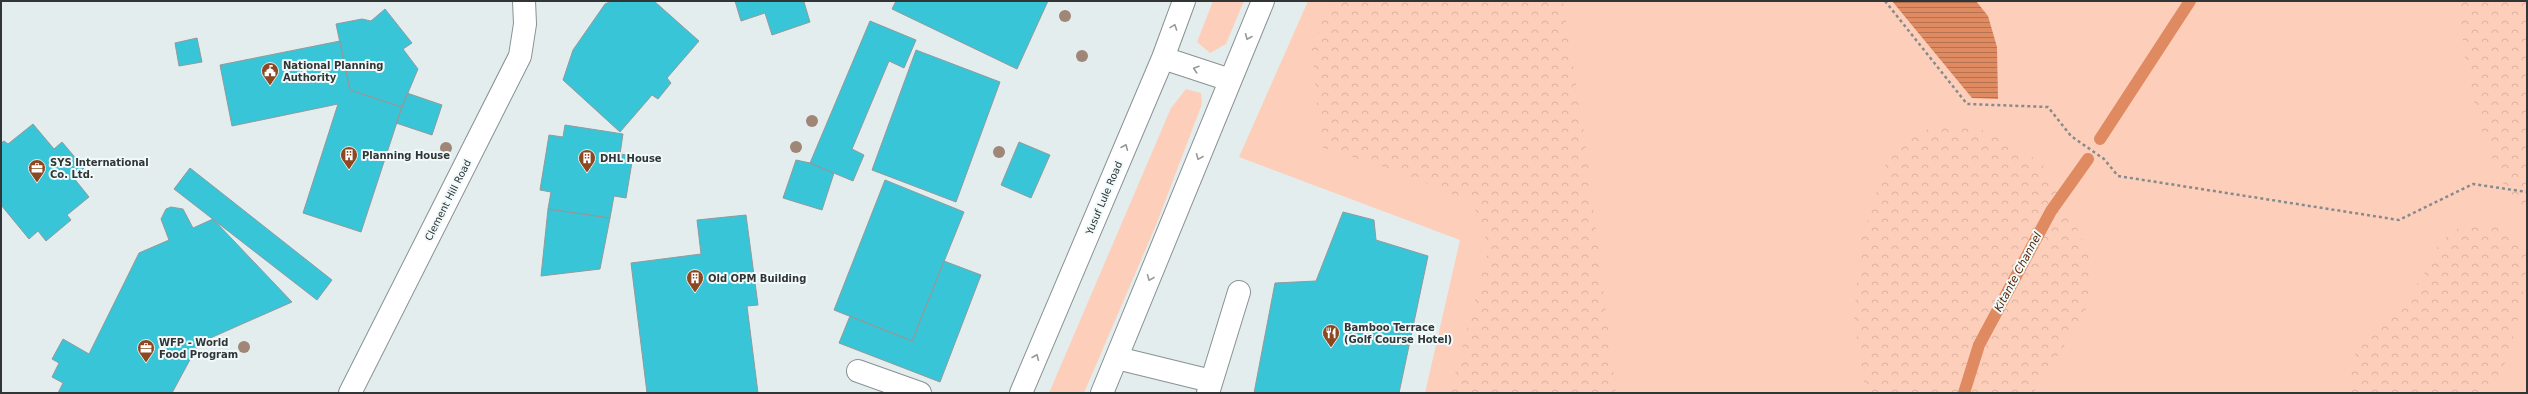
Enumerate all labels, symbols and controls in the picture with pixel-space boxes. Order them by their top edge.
one-way arrow [1170,23,1178,30]
one-way arrow [1245,32,1253,40]
place label: National Planning Authority [283,60,383,83]
public building icon: National Planning Authority [260,61,280,86]
one-way arrow [1193,65,1200,74]
one-way arrow [1120,144,1128,152]
building icon: Planning House [339,145,359,170]
building icon: DHL House [577,148,597,173]
place label: Planning House [362,150,450,161]
place label: DHL House [600,153,662,164]
one-way arrow [1195,154,1203,161]
place label: SYS International Co. Ltd. [50,157,149,180]
office icon: SYS International Co. Ltd. [27,158,47,183]
street label: Clement Hill Road [423,158,473,242]
street label: Yusuf Lule Road [1083,160,1124,237]
water label: Kitante Channel [1992,230,2044,314]
building icon: Old OPM Building [685,268,705,293]
place label: Old OPM Building [708,273,806,284]
one-way arrow [1146,274,1154,281]
place label: Bamboo Terrace (Golf Course Hotel) [1344,322,1452,345]
restaurant icon: Bamboo Terrace (Golf Course Hotel) [1321,323,1341,348]
place label: WFP - World Food Program [159,337,238,360]
office icon: WFP - World Food Program [136,338,156,363]
one-way arrow [1031,354,1039,362]

